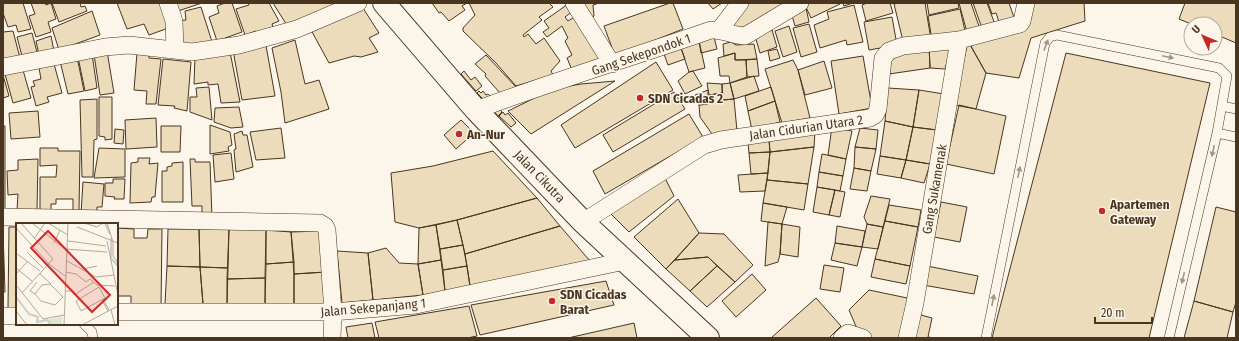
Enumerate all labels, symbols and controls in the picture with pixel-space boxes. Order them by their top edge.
north arrow [1183,16,1223,56]
text: U [1189,23,1203,36]
street label: Gang Sekepondok 1 [590,31,693,78]
one-way arrow [1043,39,1049,51]
one-way arrow [1161,55,1174,61]
place label: SDN Cicadas 2 [648,91,723,106]
marker: SDN Cicadas 2 [635,93,645,103]
street label: Jalan Cidurian Utara 2 [748,112,864,143]
place label: An-Nur [466,127,505,142]
marker: An-Nur [454,129,464,139]
street label: Gang Sukamenak [919,142,950,235]
one-way arrow [1209,145,1215,157]
street label: Jalan Cikutra [511,147,568,206]
one-way arrow [1016,166,1022,178]
place label: Apartemen Gateway [1109,197,1170,227]
marker: Apartemen Gateway [1097,206,1107,216]
inset map [16,223,118,325]
one-way arrow [1180,272,1186,284]
place label: SDN Cicadas Barat [560,287,627,317]
one-way arrow [991,294,997,306]
street label: Jalan Sekepanjang 1 [320,295,426,320]
marker: SDN Cicadas Barat [547,296,557,306]
scale bar [1095,299,1152,325]
text: 20 m [1101,306,1125,320]

